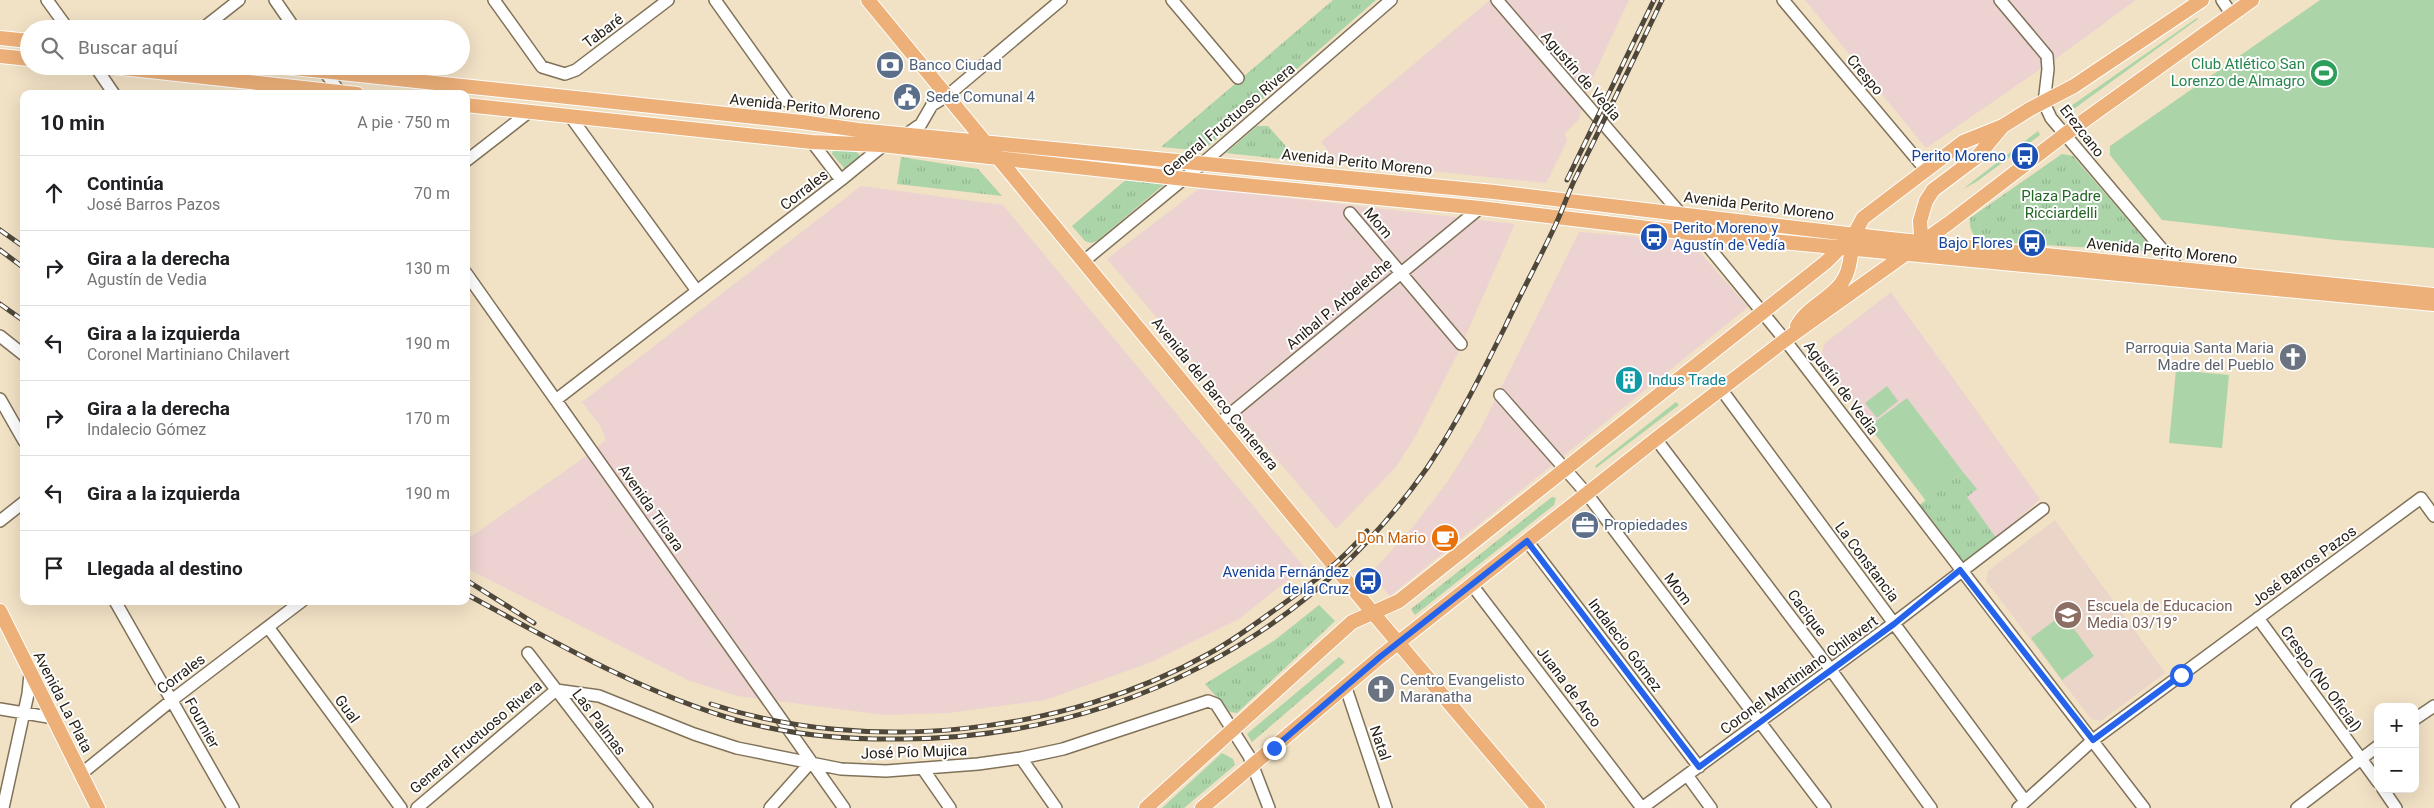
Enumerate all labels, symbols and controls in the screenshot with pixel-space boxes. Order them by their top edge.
street label: Tabaré [579,10,627,52]
search box [20,20,470,75]
street label: Agustín de Vedia [1537,28,1625,124]
icon: search [38,34,66,62]
text: Buscar aquí [78,36,178,59]
bank icon: Banco Ciudad [875,50,905,80]
street label: Crespo [1843,51,1887,99]
place label: Club Atlético San Lorenzo de Almagro [2171,55,2305,90]
place label: Banco Ciudad [909,56,1002,74]
sports icon: Club Atlético San Lorenzo de Almagro [2309,58,2339,88]
street label: General Fructuoso Rivera [1159,60,1299,180]
public building icon: Sede Comunal 4 [892,82,922,112]
place label: Sede Comunal 4 [926,88,1036,106]
street label: Avenida Perito Moreno [729,90,881,124]
street label: Erezcano [2056,101,2108,161]
text: 10 min [40,111,105,135]
text: A pie · 750 m [357,113,450,132]
bus stop icon: Perito Moreno [2010,141,2040,171]
street label: Avenida Perito Moreno [1281,145,1433,179]
place label: Perito Moreno [1912,147,2006,165]
street label: Corrales [777,166,831,214]
text: Continúa [87,172,164,195]
icon: ahead [40,179,68,207]
text: 70 m [414,184,450,203]
park label: Plaza Padre Ricciardelli [2021,187,2101,222]
street label: Avenida Perito Moreno [1683,188,1835,224]
text: José Barros Pazos [87,195,220,214]
street label: Mom [1360,204,1396,242]
place label: Perito Moreno y Agustín de Vedía [1673,219,1786,254]
bus stop icon: Perito Moreno y Agustín de Vedía [1639,222,1669,252]
bus stop icon: Bajo Flores [2017,228,2047,258]
place label: Bajo Flores [1938,234,2013,252]
street label: Avenida Perito Moreno [2086,234,2238,268]
text: Gira a la derecha [87,247,230,270]
icon: right [40,254,68,282]
street label: Anibal P. Arbeletche [1283,255,1395,353]
text: 130 m [405,259,450,278]
text: Agustín de Vedia [87,270,207,289]
street label: Avenida del Barco Centenera [1148,314,1282,474]
text: Gira a la izquierda [87,322,240,345]
icon: left [40,329,68,357]
text: 190 m [405,334,450,353]
street label: Agustín de Vedia [1800,338,1882,438]
place label: Parroquia Santa Maria Madre del Pueblo [2125,339,2274,374]
church icon: Parroquia Santa Maria Madre del Pueblo [2278,342,2308,372]
text: Coronel Martiniano Chilavert [87,345,290,364]
building icon: Indus Trade [1614,365,1644,395]
place label: Indus Trade [1648,371,1726,389]
text: Gira a la derecha [87,397,230,420]
icon: right [40,404,68,432]
text: 170 m [405,409,450,428]
text: Indalecio Gómez [87,420,206,439]
street label: Avenida Tilcara [614,461,688,555]
icon: left [40,479,68,507]
text: Gira a la izquierda [87,482,240,505]
text: 190 m [405,484,450,503]
office icon: Propiedades [1570,510,1600,540]
place label: Propiedades [1604,516,1688,534]
street label: La Constancia [1831,519,1903,605]
street label: José Barros Pazos [2248,522,2360,610]
cafe icon: Don Mario [1430,523,1460,553]
place label: Don Mario [1357,529,1426,547]
icon: arrive [40,554,68,582]
text: Llegada al destino [87,557,243,580]
place label: Avenida Fernández de la Cruz [1222,563,1349,598]
bus stop icon: Avenida Fernández de la Cruz [1353,566,1383,596]
street label: Mom [1660,570,1696,608]
street label: Cacique [1784,586,1831,640]
street label: Indalecio Gómez [1584,595,1666,695]
place label: Escuela de Educacion Media 03/19° [2087,597,2232,632]
school or university icon: Escuela de Educacion Media 03/19° [2053,600,2083,630]
street label: Coronel Martiniano Chilavert [1717,612,1881,738]
street label: Crespo (No Oficial) [2277,623,2365,735]
street label: Juana de Arco [1533,643,1605,731]
street label: Avenida La Plata [30,648,96,756]
street label: Corrales [153,650,209,698]
route start [2170,664,2193,687]
place label: Centro Evangelisto Maranatha [1400,671,1525,706]
church icon: Centro Evangelisto Maranatha [1366,674,1396,704]
street label: General Fructuoso Rivera [406,677,546,797]
street label: Las Palmas [568,685,630,759]
street label: Gual [331,691,363,727]
street label: Fournier [181,695,223,751]
map controls [2374,703,2419,793]
button: + [2374,703,2419,748]
street label: Natal [1366,723,1394,763]
route end [1263,737,1286,760]
street label: José Pío Mujica [861,741,967,763]
button: − [2374,748,2419,793]

